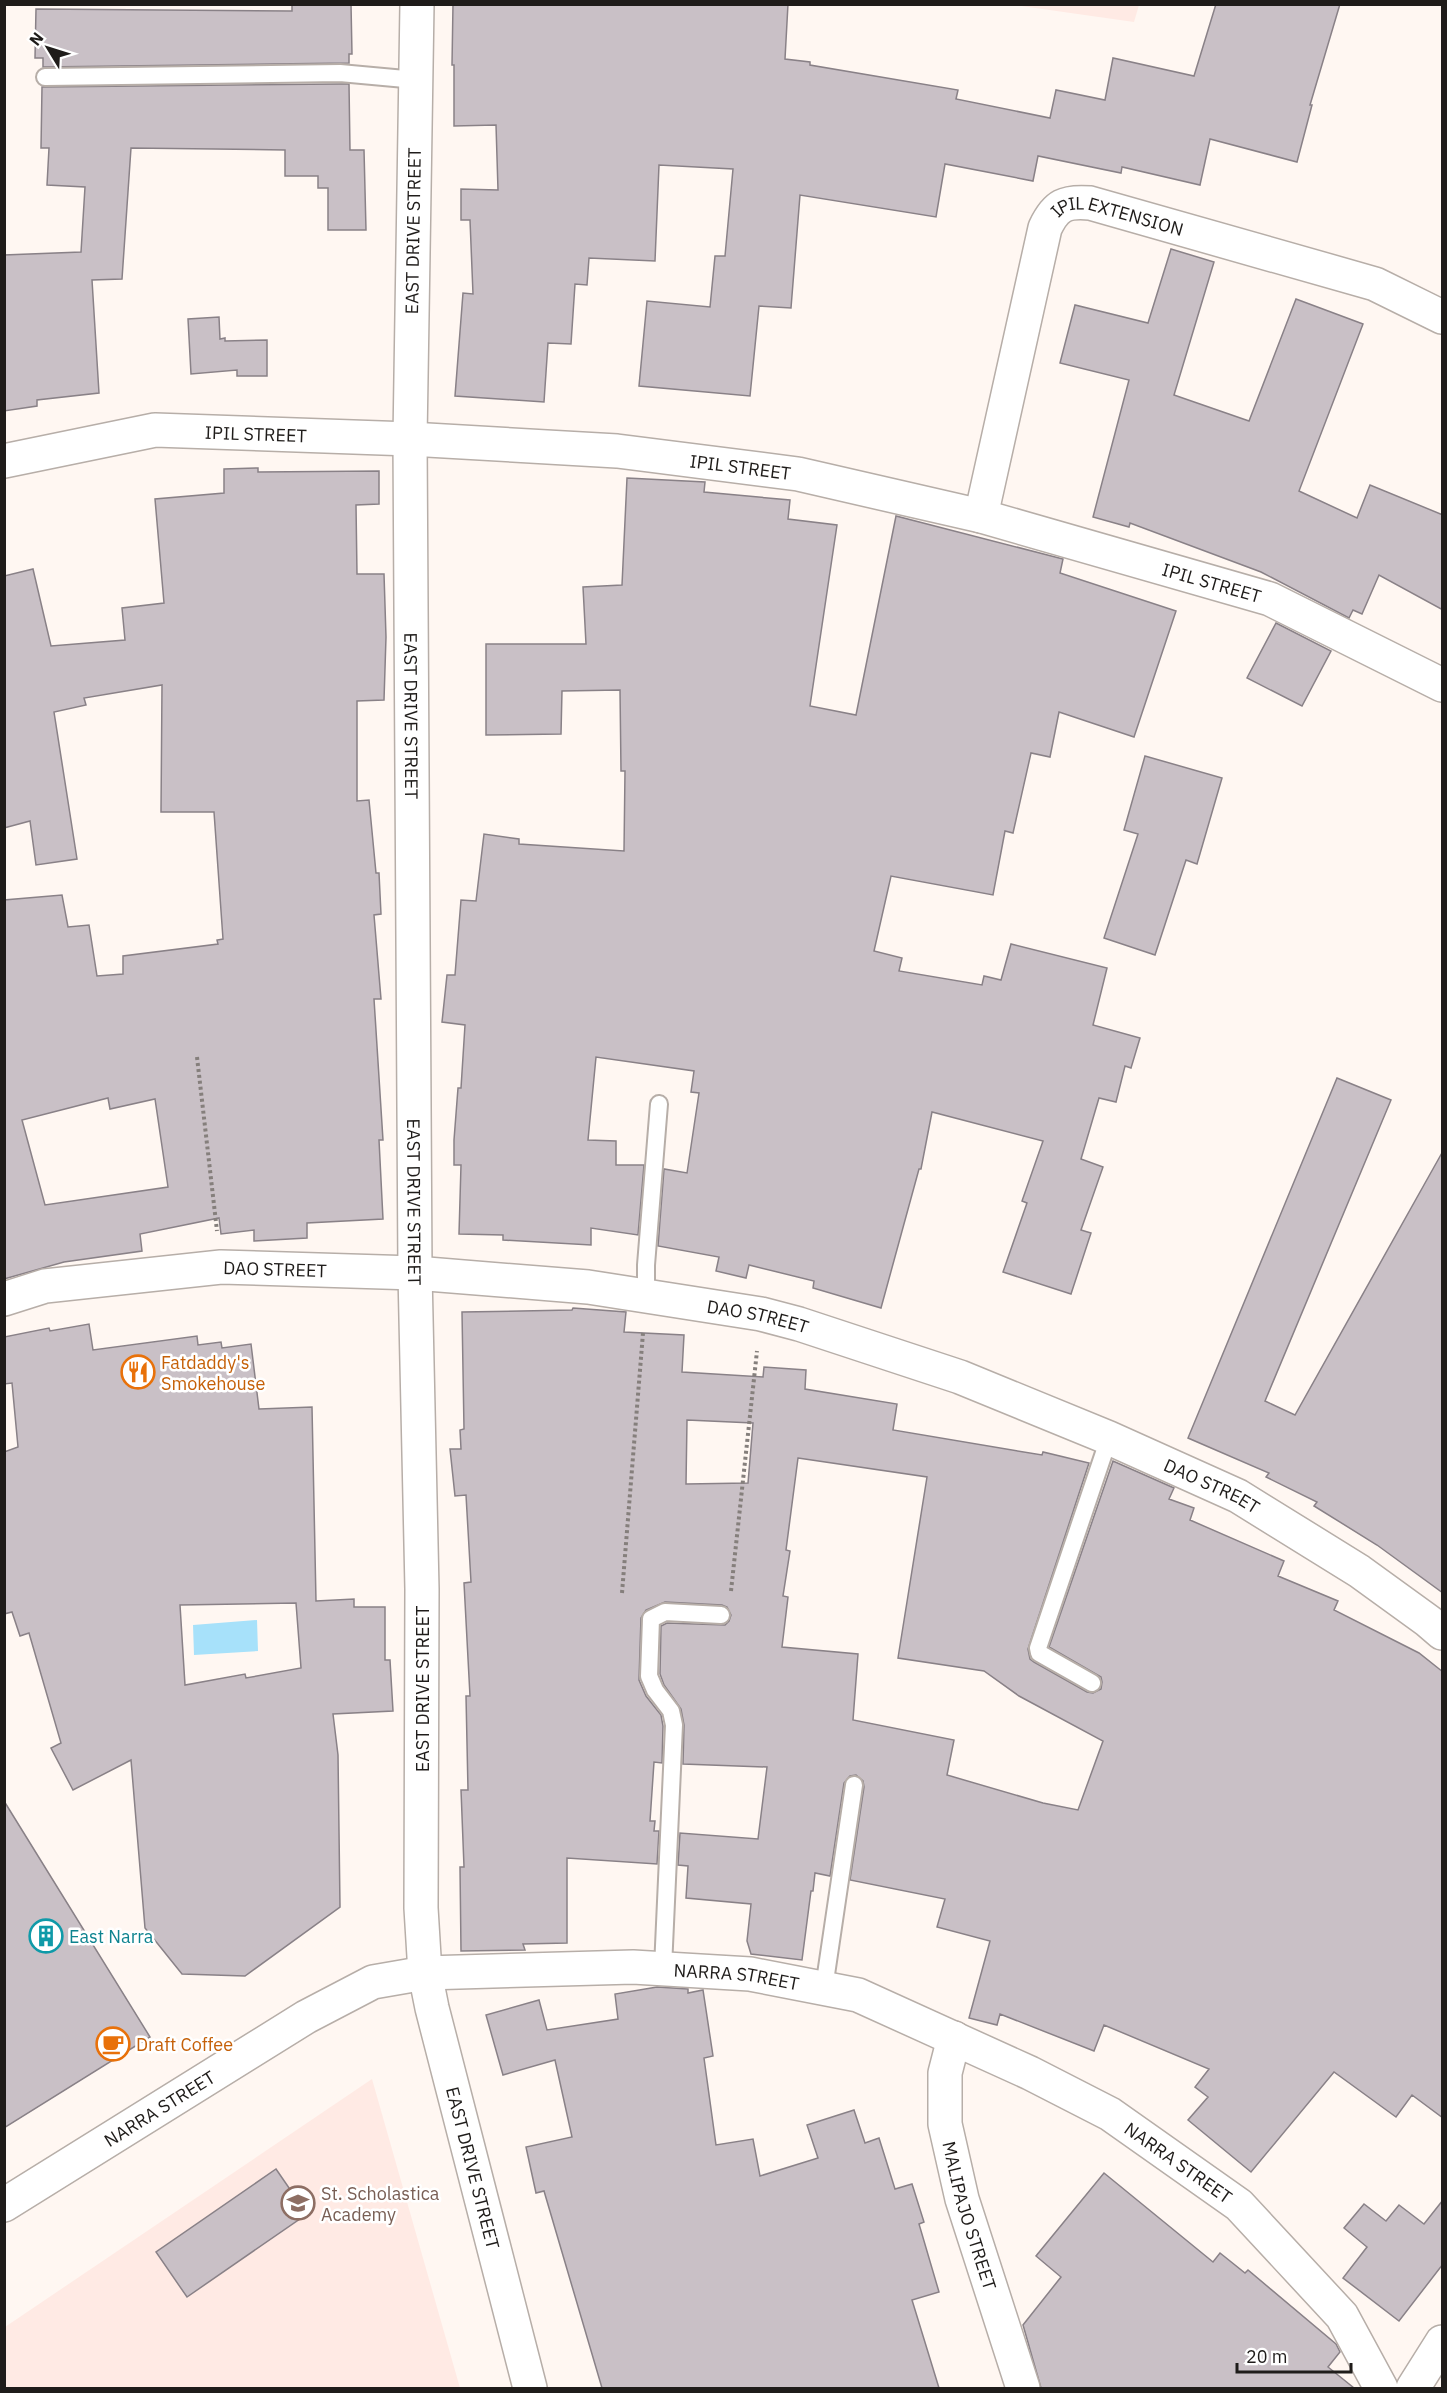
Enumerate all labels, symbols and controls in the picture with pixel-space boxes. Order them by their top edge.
north arrow [18,18,78,78]
text: N [25,28,48,49]
street label: EAST DRIVE STREET [400,147,426,315]
street label: IPIL EXTENSION [1045,191,1186,241]
street label: IPIL STREET [204,420,307,447]
street label: IPIL STREET [688,449,792,485]
street label: IPIL STREET [1160,557,1264,607]
street label: EAST DRIVE STREET [400,633,424,799]
street label: EAST DRIVE STREET [403,1119,427,1286]
street label: DAO STREET [223,1256,327,1282]
street label: DAO STREET [705,1294,812,1338]
place label: Fatdaddy's Smokehouse [161,1351,266,1395]
restaurant icon: Fatdaddy's Smokehouse [120,1354,156,1390]
street label: DAO STREET [1161,1453,1264,1518]
street label: EAST DRIVE STREET [411,1606,434,1772]
building icon: East Narra [28,1918,64,1954]
place label: East Narra [69,1925,154,1948]
street label: NARRA STREET [673,1958,801,1995]
cafe icon: Draft Coffee [95,2026,131,2062]
place label: Draft Coffee [136,2033,233,2056]
street label: NARRA STREET [100,2065,219,2151]
street label: EAST DRIVE STREET [441,2084,505,2251]
street label: NARRA STREET [1120,2117,1237,2208]
street label: MALIPAJO STREET [938,2139,1002,2293]
place label: St. Scholastica Academy [321,2182,440,2226]
school or university icon: St. Scholastica Academy [280,2185,316,2221]
scale bar [1237,2336,1351,2374]
text: 20 m [1246,2345,1288,2368]

